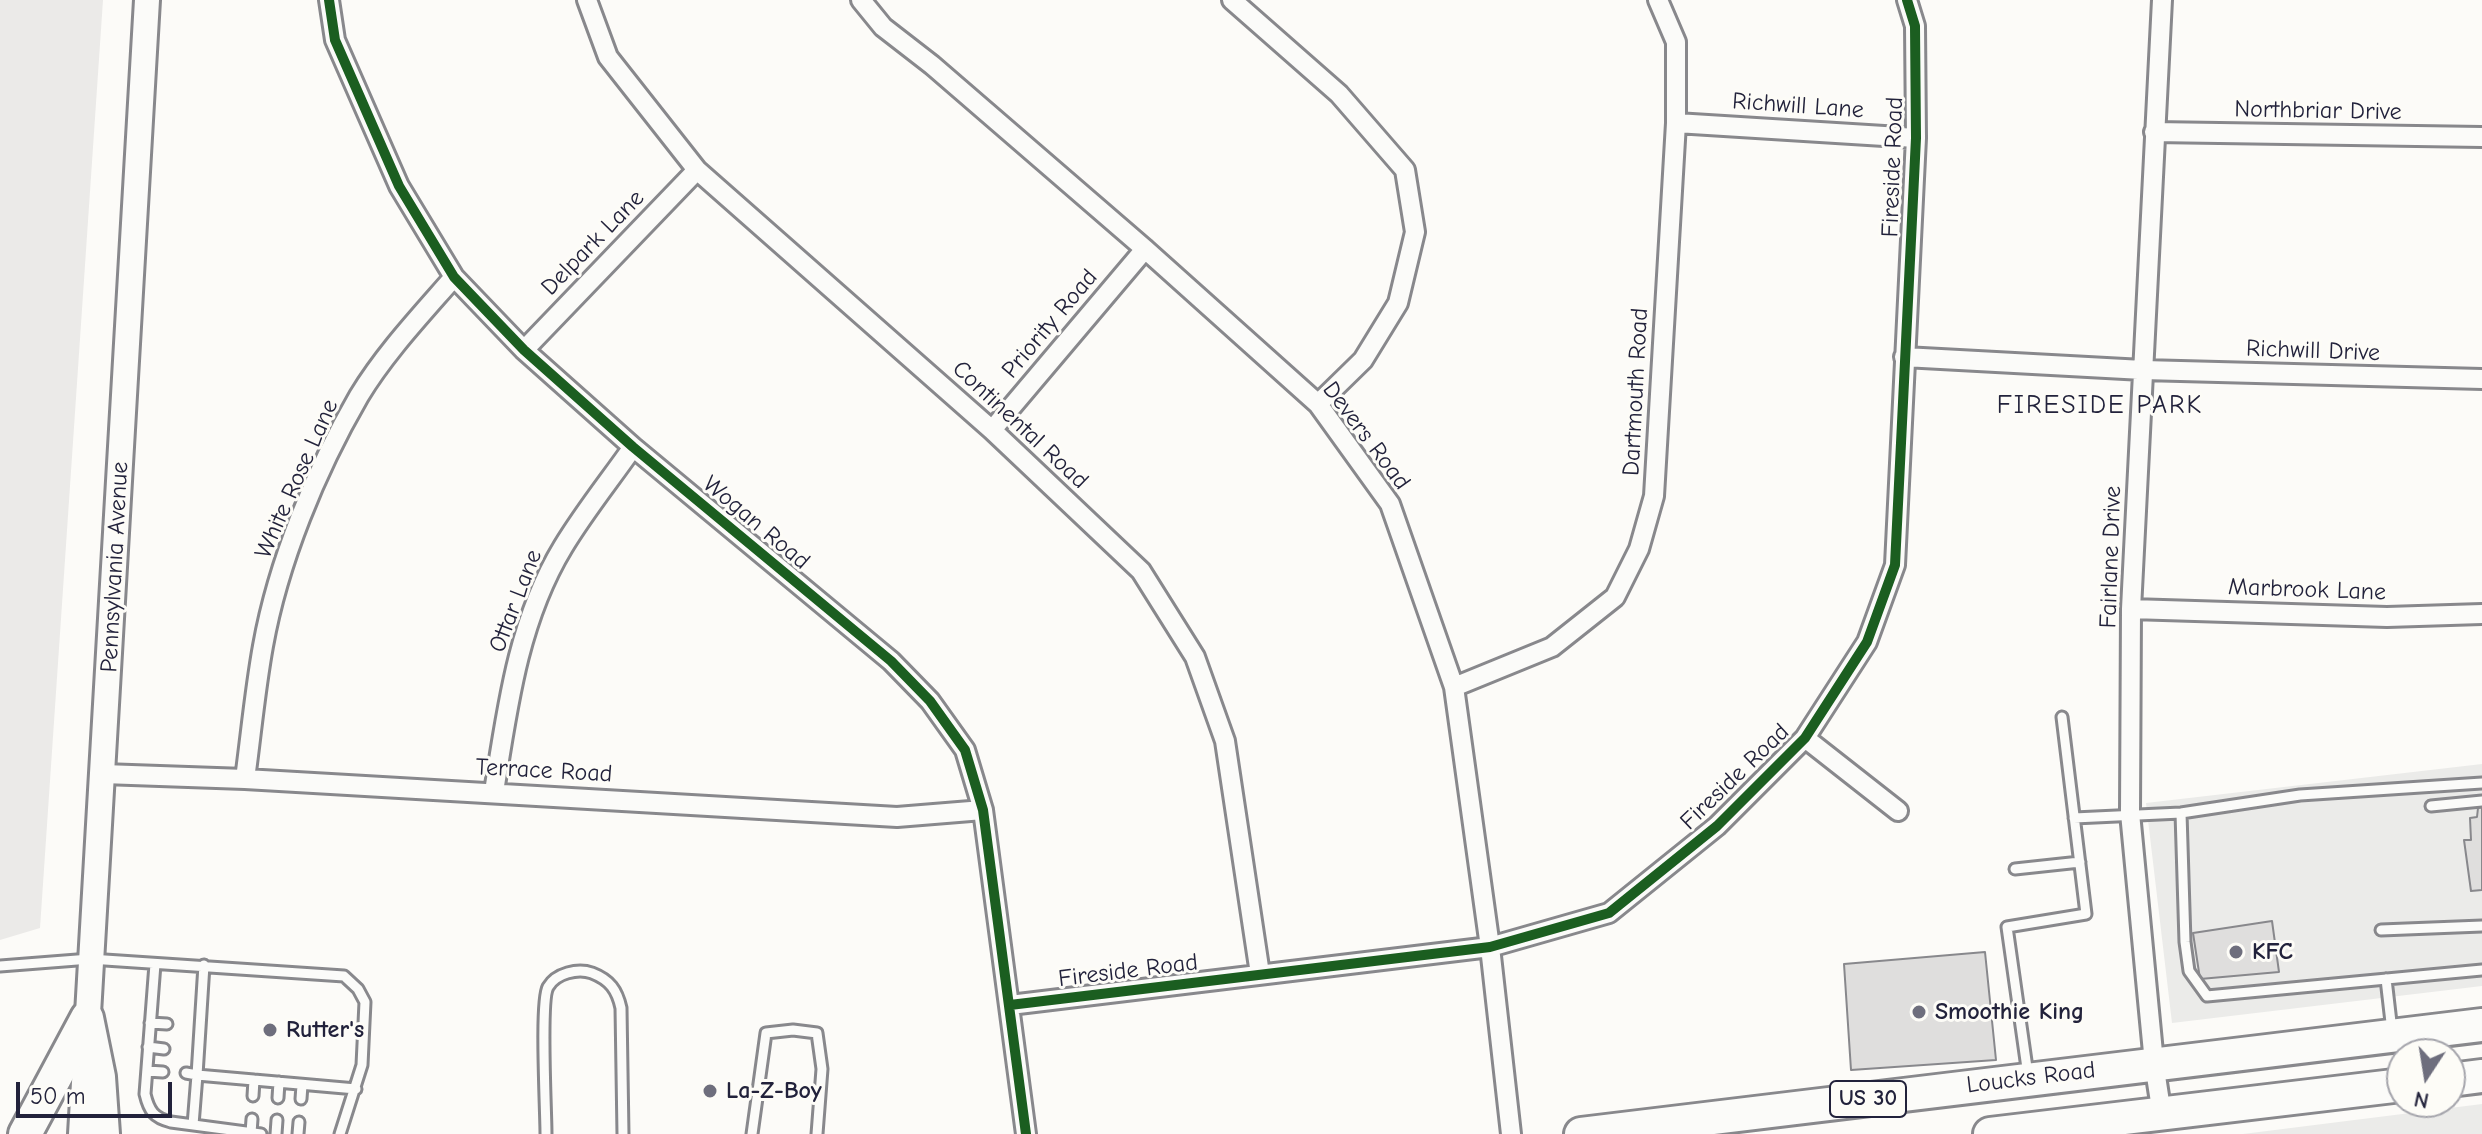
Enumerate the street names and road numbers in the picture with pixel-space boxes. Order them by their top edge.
street label: Richwill Lane [1731,87,1865,125]
street label: Northbriar Drive [2234,95,2402,127]
street label: Fireside Road [1876,96,1910,238]
street label: Delpark Lane [535,184,651,302]
street label: Priority Road [996,264,1104,384]
street label: Dartmouth Road [1617,307,1655,477]
street label: Richwill Drive [2245,334,2381,368]
street label: Continental Road [946,355,1094,495]
street label: Devers Road [1316,376,1416,496]
street label: White Rose Lane [249,395,345,563]
street label: Pennsylvania Avenue [95,461,135,673]
street label: Wogan Road [697,470,815,576]
street label: Fairlane Drive [2094,485,2128,629]
street label: Ottar Lane [483,546,549,656]
street label: Marbrook Lane [2227,573,2387,607]
street label: Fireside Road [1674,718,1796,836]
street label: Terrace Road [475,753,613,789]
street label: Fireside Road [1057,948,1199,994]
street label: Loucks Road [1965,1056,2097,1100]
road number: US 30 [1830,1081,1906,1117]

